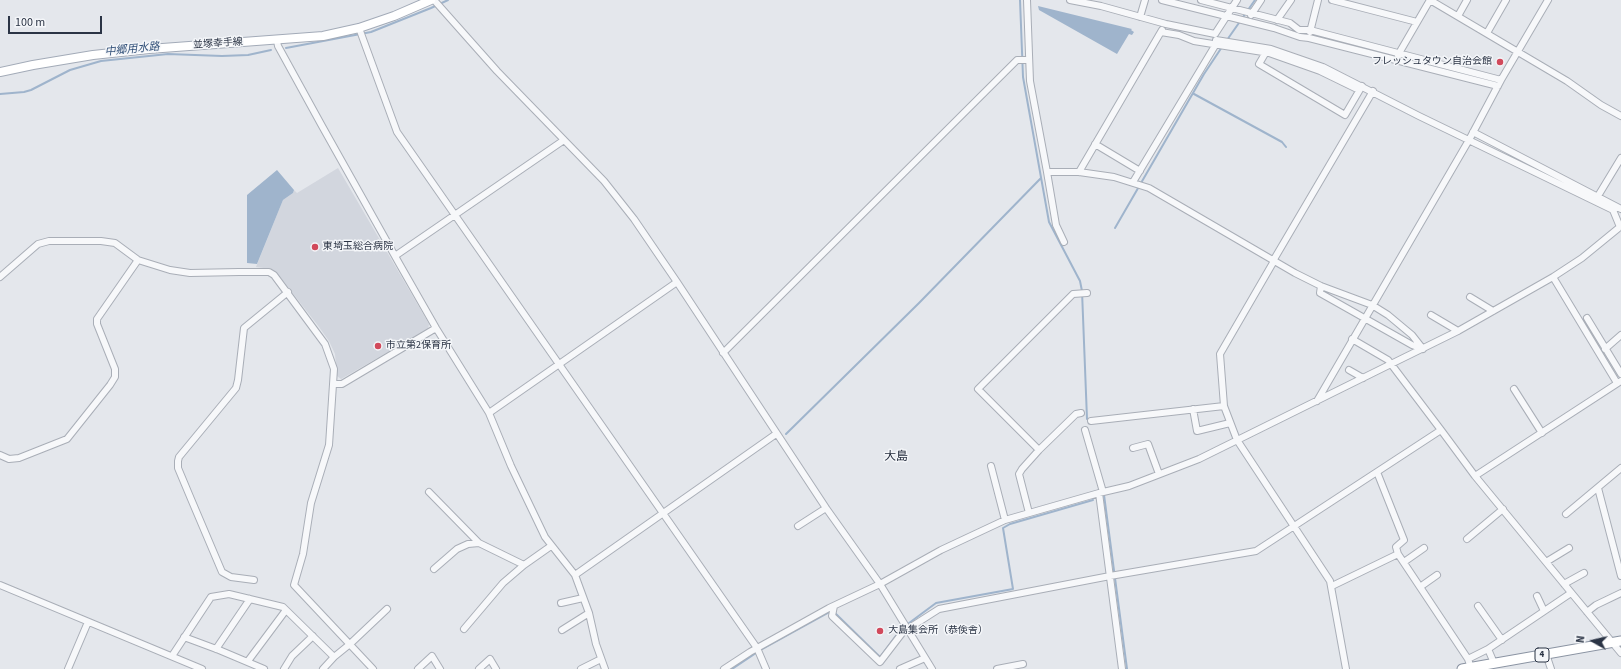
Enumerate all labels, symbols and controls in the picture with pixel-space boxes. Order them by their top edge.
scale bar [10,8,104,34]
text: 100 m [15,14,45,31]
street label: 並塚幸手線 [193,36,243,52]
water label: 中郷用水路 [104,41,160,59]
place label: フレッシュタウン自治会館 [1372,56,1492,68]
marker: フレッシュタウン自治会館 [1495,57,1505,67]
place label: 東埼玉総合病院 [323,241,393,253]
marker: 東埼玉総合病院 [310,242,320,252]
place label: 市立第2保育所 [386,340,451,352]
marker: 市立第2保育所 [373,341,383,351]
district label: 大島 [884,450,908,464]
north arrow [1573,621,1613,661]
place label: 大島集会所（恭倹舎） [888,625,988,637]
marker: 大島集会所（恭倹舎） [875,626,885,636]
text: N [1573,635,1589,644]
road number: 4 [1535,648,1549,662]

